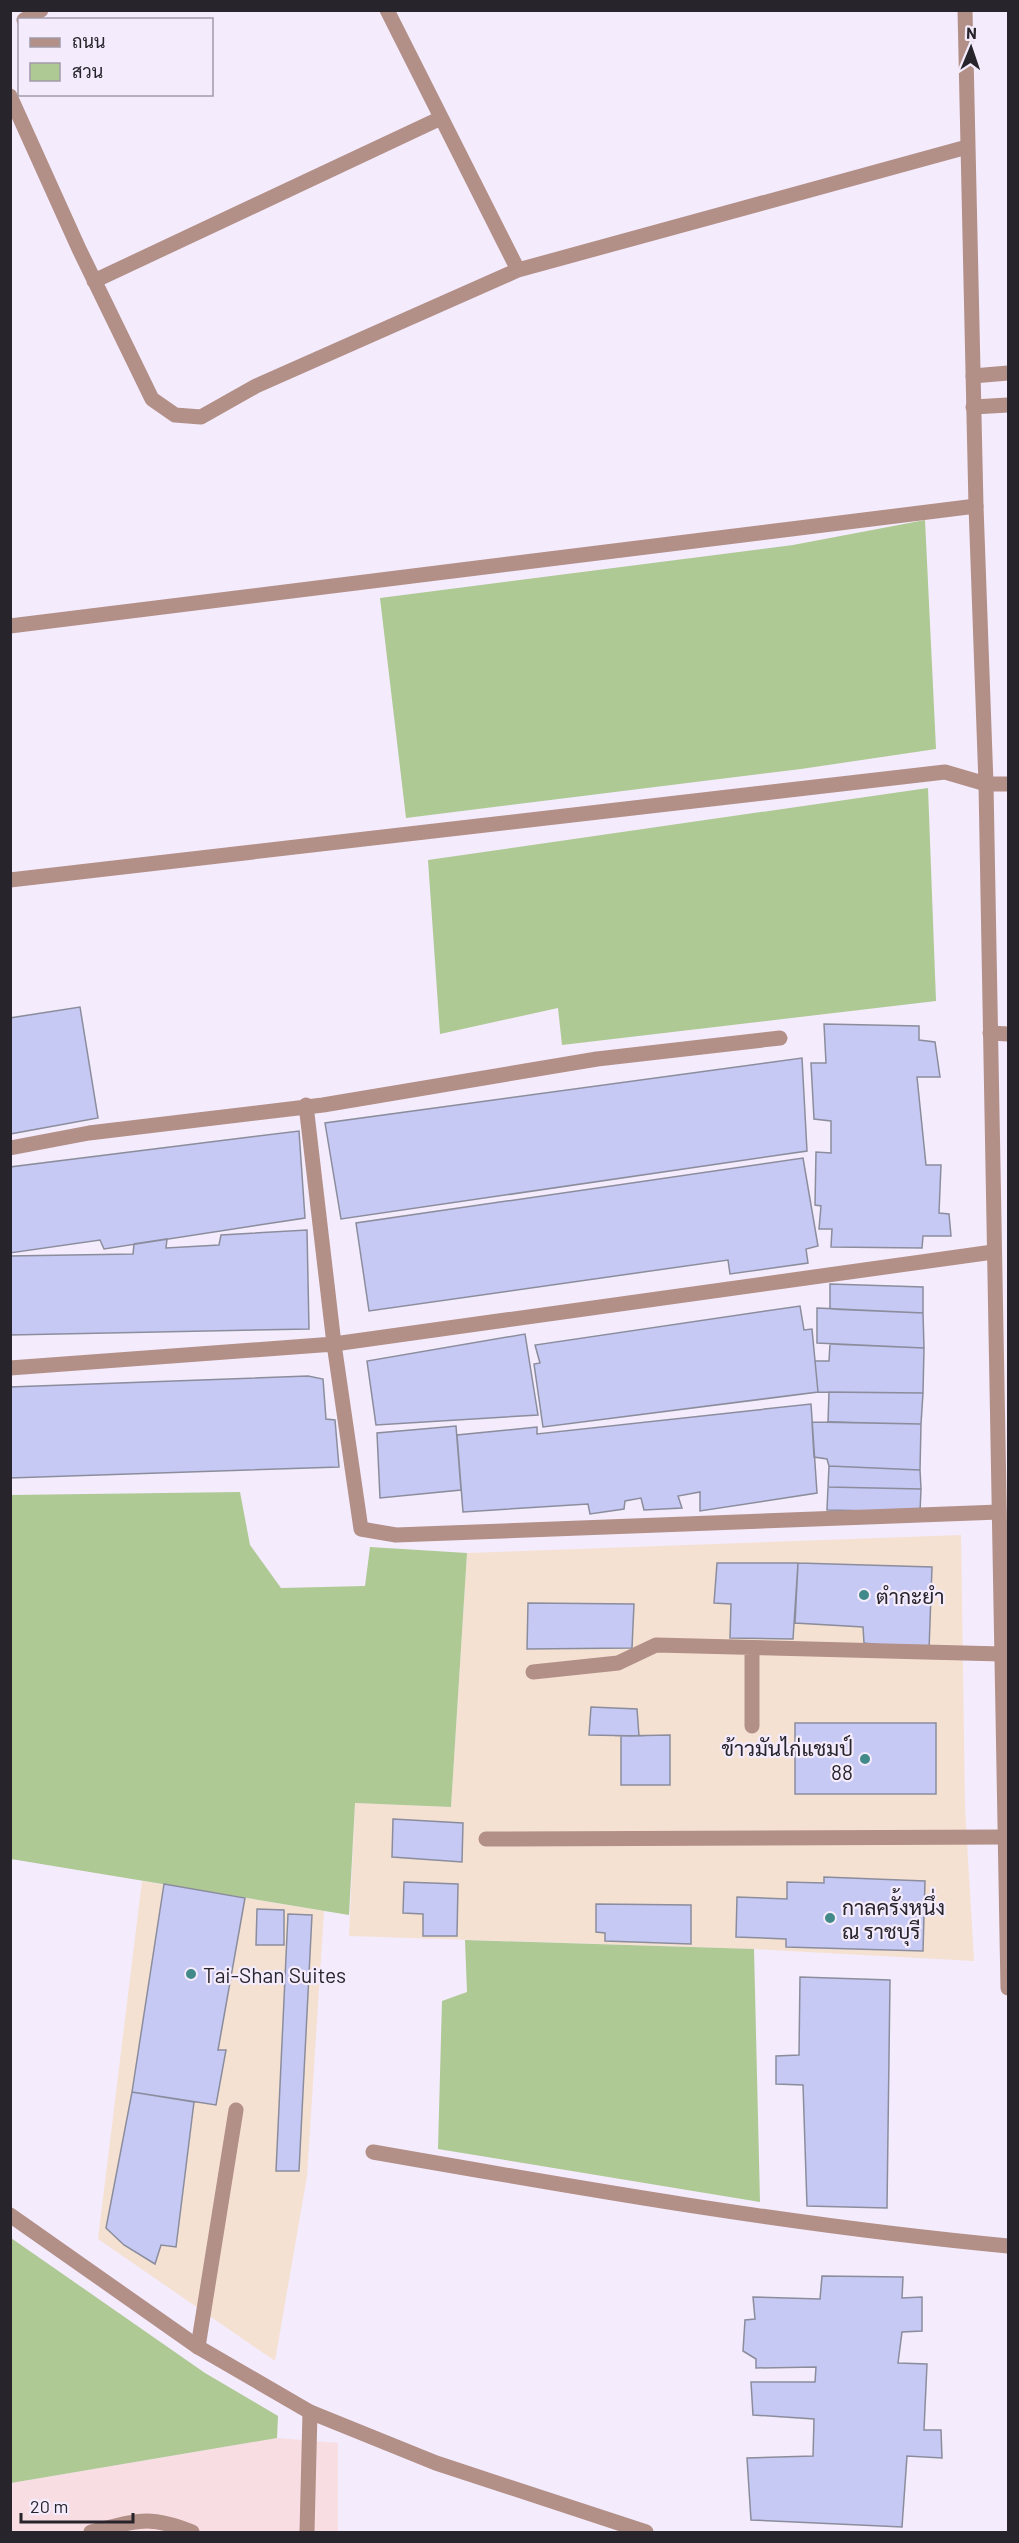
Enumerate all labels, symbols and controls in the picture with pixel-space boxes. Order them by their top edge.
legend [18,18,213,96]
north arrow [941,18,1001,78]
text: N [966,23,977,42]
text: ถนน [72,30,105,52]
text: สวน [72,60,103,82]
place label: ตำกะยำ [876,1583,944,1608]
marker: ตำกะยำ [857,1588,871,1602]
place label: ข้าวมันไก่แชมป์ 88 [721,1734,853,1784]
marker: ข้าวมันไก่แชมป์ 88 [858,1752,872,1766]
place label: กาลครั้งหนึ่ง ณ ราชบุรี [842,1888,945,1946]
marker: กาลครั้งหนึ่ง ณ ราชบุรี [823,1911,837,1925]
place label: Tai-Shan Suites [203,1962,346,1987]
marker: Tai-Shan Suites [184,1967,198,1981]
scale bar [21,2486,134,2524]
text: 20 m [30,2495,68,2517]

